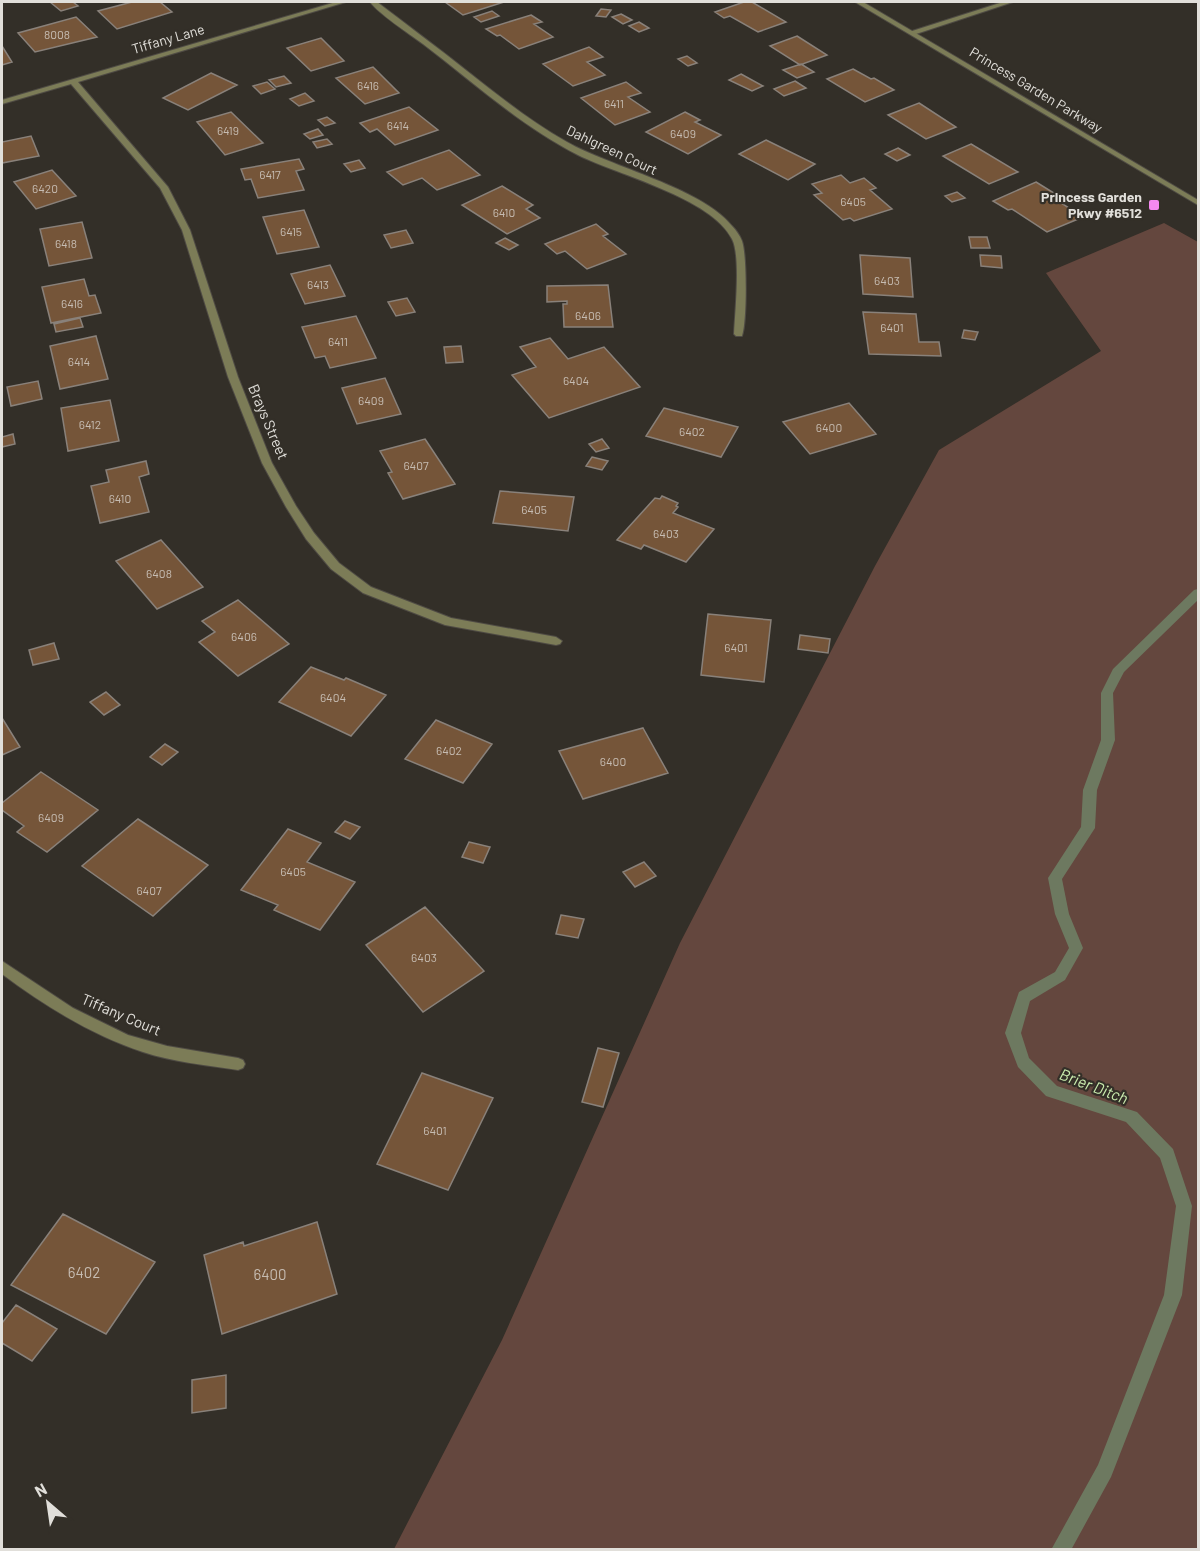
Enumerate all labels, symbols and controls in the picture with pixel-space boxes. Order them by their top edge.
street label: Tiffany Lane [130,20,206,57]
house number: 8008 [44,27,70,41]
street label: Princess Garden Parkway [967,43,1106,136]
house number: 6416 [357,78,379,92]
house number: 6411 [604,96,624,110]
house number: 6414 [387,118,409,132]
street label: Dahlgreen Court [564,121,660,178]
house number: 6419 [217,123,239,137]
house number: 6409 [670,126,696,140]
house number: 6417 [259,167,281,181]
house number: 6420 [32,181,58,195]
place label: Princess Garden Pkwy #6512 [1041,188,1142,221]
house number: 6405 [840,194,866,208]
marker: Princess Garden Pkwy #6512 [1147,198,1161,212]
house number: 6410 [493,205,515,219]
house number: 6415 [280,224,302,238]
house number: 6418 [55,236,77,250]
house number: 6403 [874,273,900,287]
house number: 6413 [307,277,329,291]
house number: 6416 [61,296,83,310]
house number: 6406 [575,308,601,322]
house number: 6401 [880,320,904,334]
house number: 6411 [328,334,348,348]
house number: 6414 [68,354,90,368]
house number: 6404 [563,373,589,387]
street label: Brays Street [245,381,293,462]
house number: 6409 [358,393,384,407]
house number: 6412 [79,417,101,431]
house number: 6400 [816,420,842,434]
house number: 6402 [679,424,705,438]
house number: 6407 [403,458,429,472]
house number: 6410 [109,491,131,505]
house number: 6405 [521,502,547,516]
house number: 6403 [653,526,679,540]
house number: 6408 [146,566,172,580]
house number: 6406 [231,629,257,643]
house number: 6401 [724,640,748,654]
house number: 6404 [320,690,346,704]
house number: 6402 [436,743,462,757]
house number: 6400 [600,754,626,768]
house number: 6409 [38,810,64,824]
house number: 6405 [280,864,306,878]
house number: 6407 [136,883,162,897]
house number: 6403 [411,950,437,964]
street label: Tiffany Court [79,989,164,1039]
water label: Brier Ditch [1057,1064,1131,1107]
house number: 6401 [423,1123,447,1137]
house number: 6402 [68,1263,100,1281]
house number: 6400 [254,1265,286,1283]
north arrow [18,1473,78,1533]
text: N [31,1479,50,1500]

